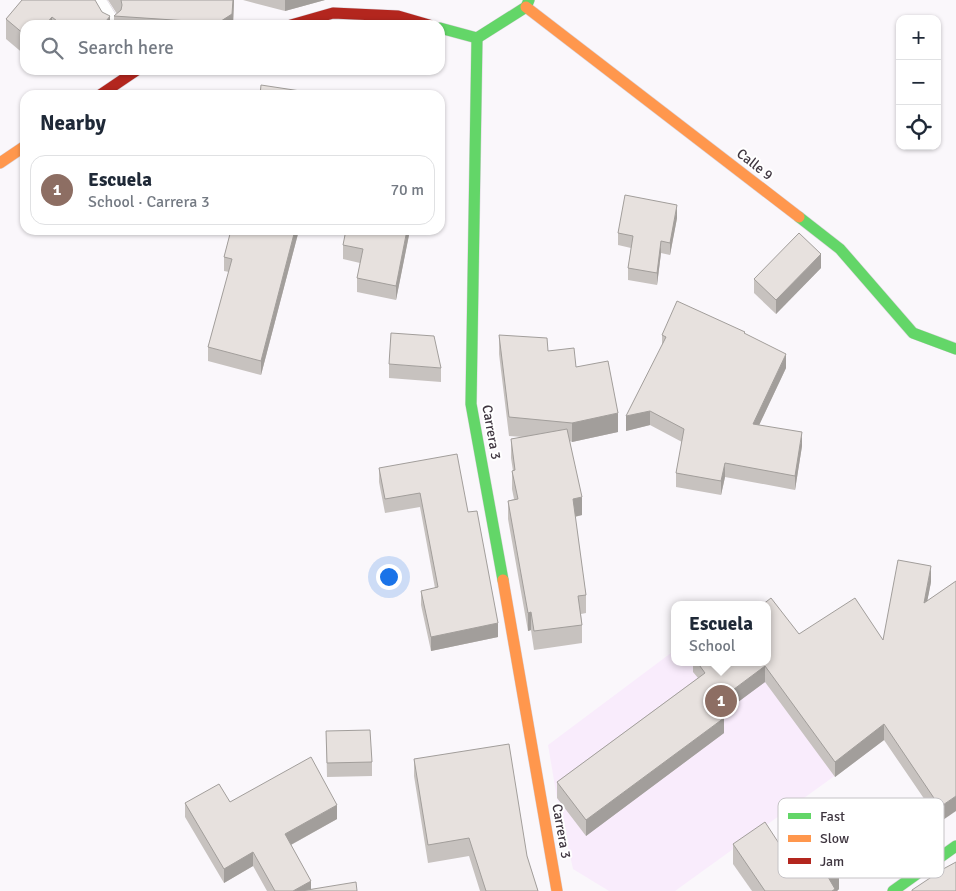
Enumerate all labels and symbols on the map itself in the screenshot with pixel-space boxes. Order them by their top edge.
street label: Calle 9 [733,145,776,184]
street label: Carrera 3 [478,403,505,461]
your location [376,564,402,590]
pin: 1 [705,682,737,720]
legend [778,798,944,878]
street label: Carrera 3 [548,802,575,860]
text: Fast [820,808,845,825]
text: Slow [820,830,849,847]
text: Jam [820,853,844,870]

